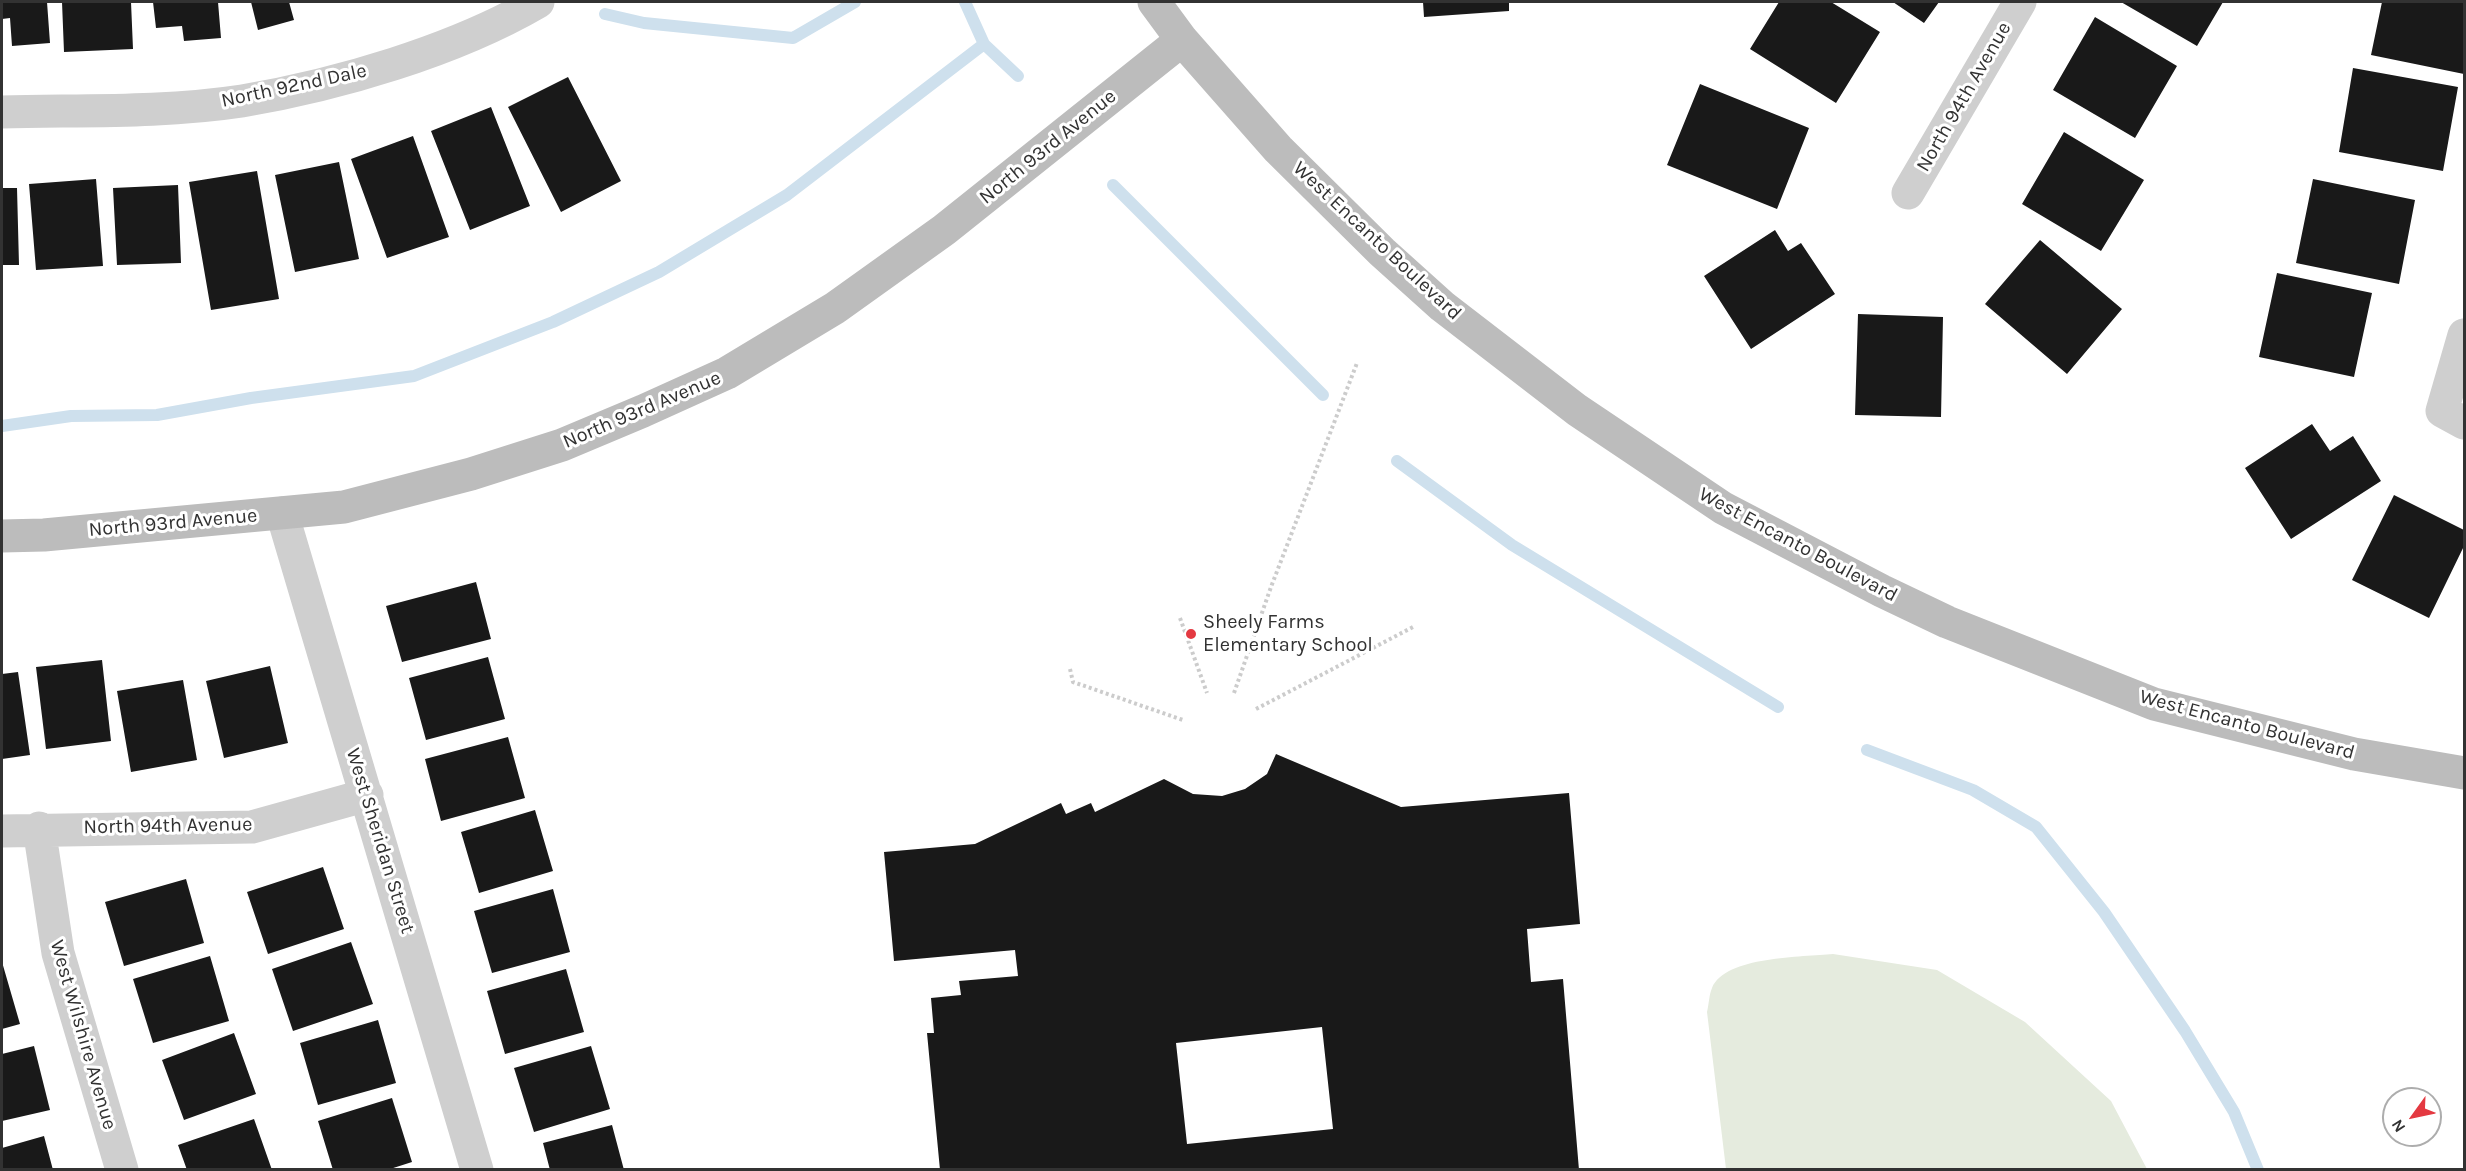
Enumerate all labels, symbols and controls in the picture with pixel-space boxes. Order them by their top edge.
street label: North 94th Avenue [1911,18,2017,176]
street label: North 92nd Dale [219,59,369,113]
street label: North 93rd Avenue [975,84,1121,210]
street label: West Encanto Boulevard [1288,157,1466,325]
street label: North 93rd Avenue [559,366,725,454]
street label: West Encanto Boulevard [1695,482,1901,608]
street label: North 93rd Avenue [88,504,258,542]
place label: Sheely Farms Elementary School [1203,610,1373,657]
marker: Sheely Farms Elementary School [1184,627,1198,641]
street label: West Encanto Boulevard [2137,685,2357,765]
street label: West Sheridan Street [340,745,420,937]
street label: North 94th Avenue [83,813,253,839]
street label: West Wilshire Avenue [44,937,122,1133]
north arrow [2382,1087,2442,1147]
text: N [2387,1116,2409,1136]

